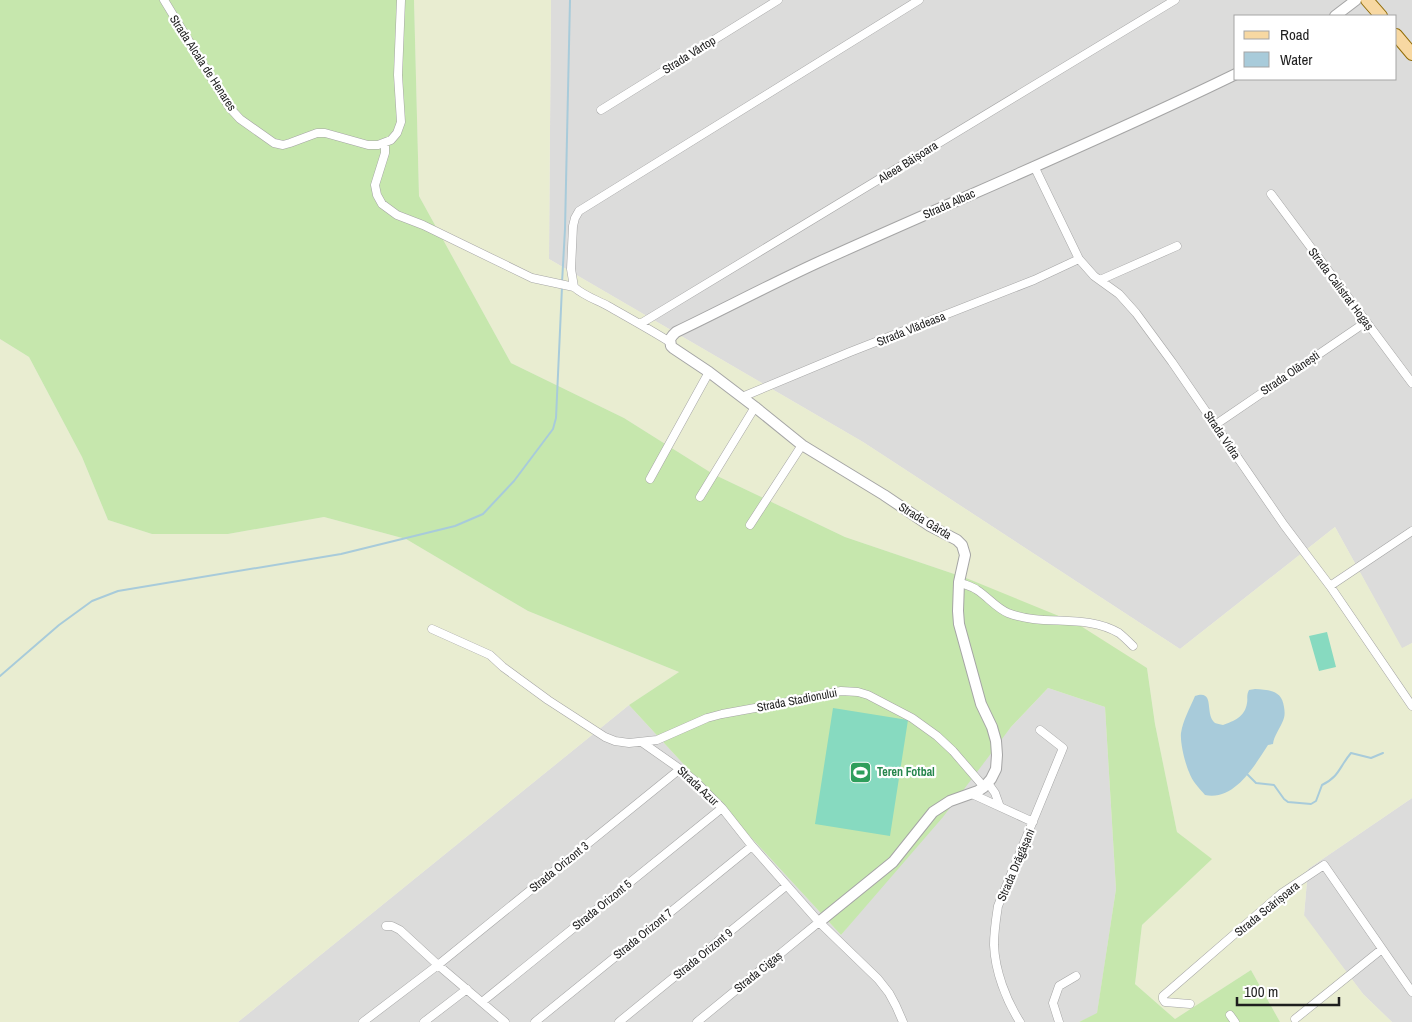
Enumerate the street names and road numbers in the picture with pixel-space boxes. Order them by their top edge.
street label: Strada Alcala de Henares [166,12,240,114]
street label: Strada Vârtop [659,32,719,78]
street label: Aleea Băișoara [874,137,941,187]
street label: Strada Albac [920,185,978,223]
street label: Strada Calistrat Hogaș [1305,244,1377,334]
street label: Strada Vlădeasa [874,308,948,350]
street label: Strada Olănești [1257,347,1323,399]
street label: Strada Vidra [1200,408,1244,463]
street label: Strada Gârda [896,499,955,543]
street label: Strada Stadionului [755,684,839,716]
street label: Strada Azur [674,763,723,810]
street label: Strada Drăgășani [994,826,1038,904]
street label: Strada Orizont 3 [526,838,592,896]
street label: Strada Orizont 5 [569,876,635,934]
street label: Strada Scărișoara [1231,877,1303,940]
street label: Strada Orizont 7 [610,905,676,963]
street label: Strada Orizont 9 [670,925,736,983]
street label: Strada Cigaș [731,948,785,996]

